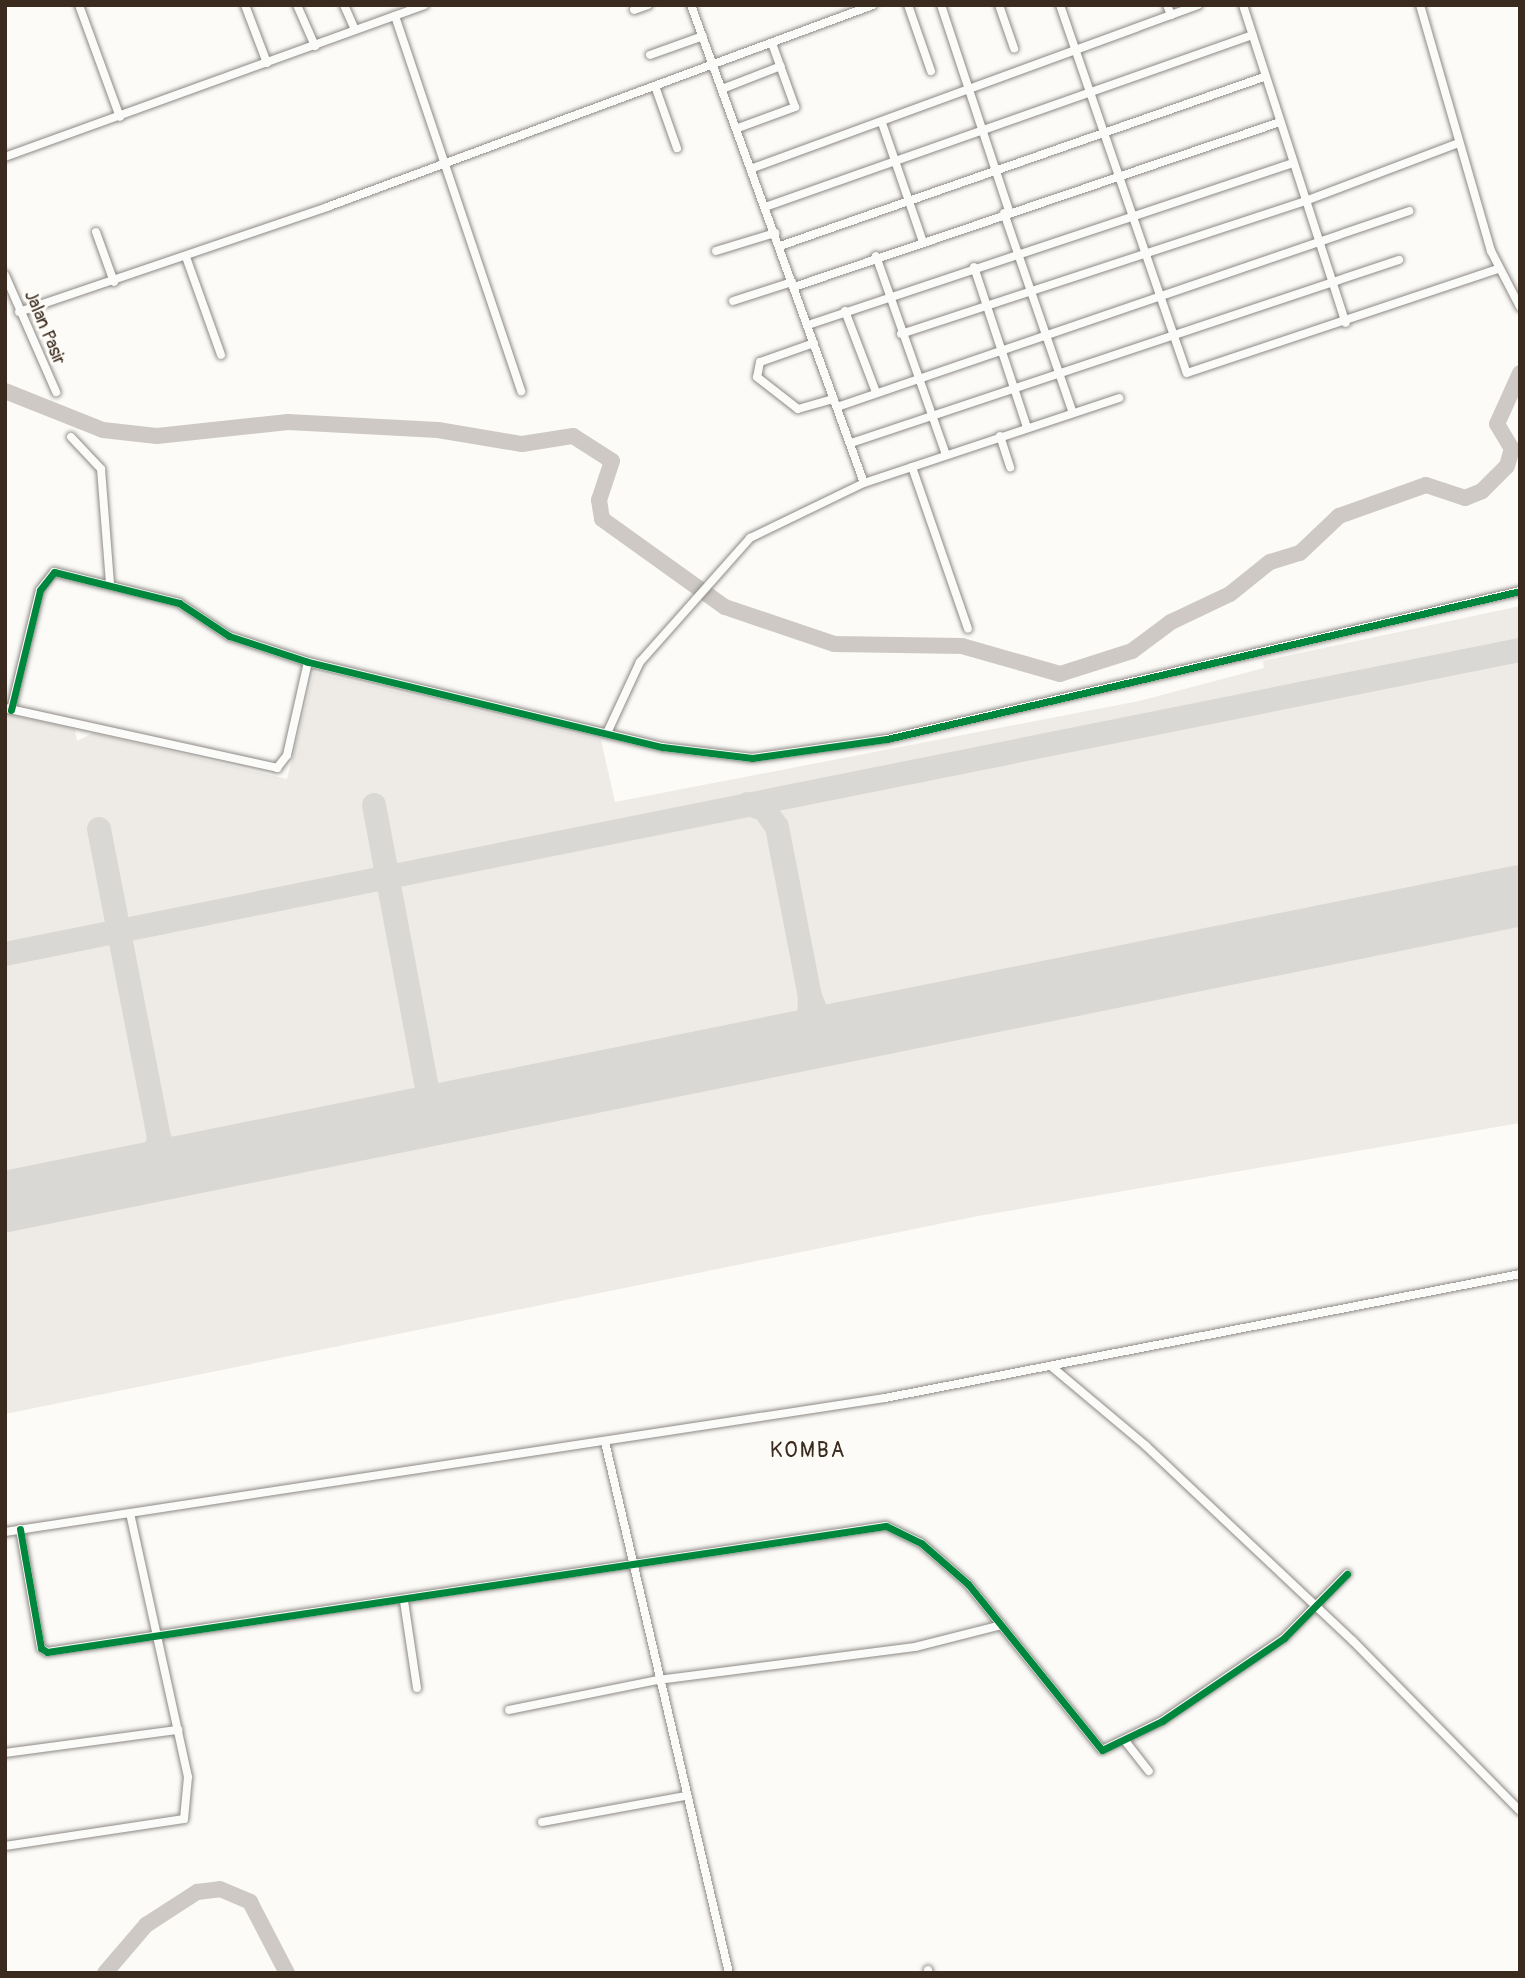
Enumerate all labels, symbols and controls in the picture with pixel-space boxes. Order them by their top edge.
street label: Jalan Pasir [19,288,69,368]
district label: KOMBA [770,1438,846,1464]

